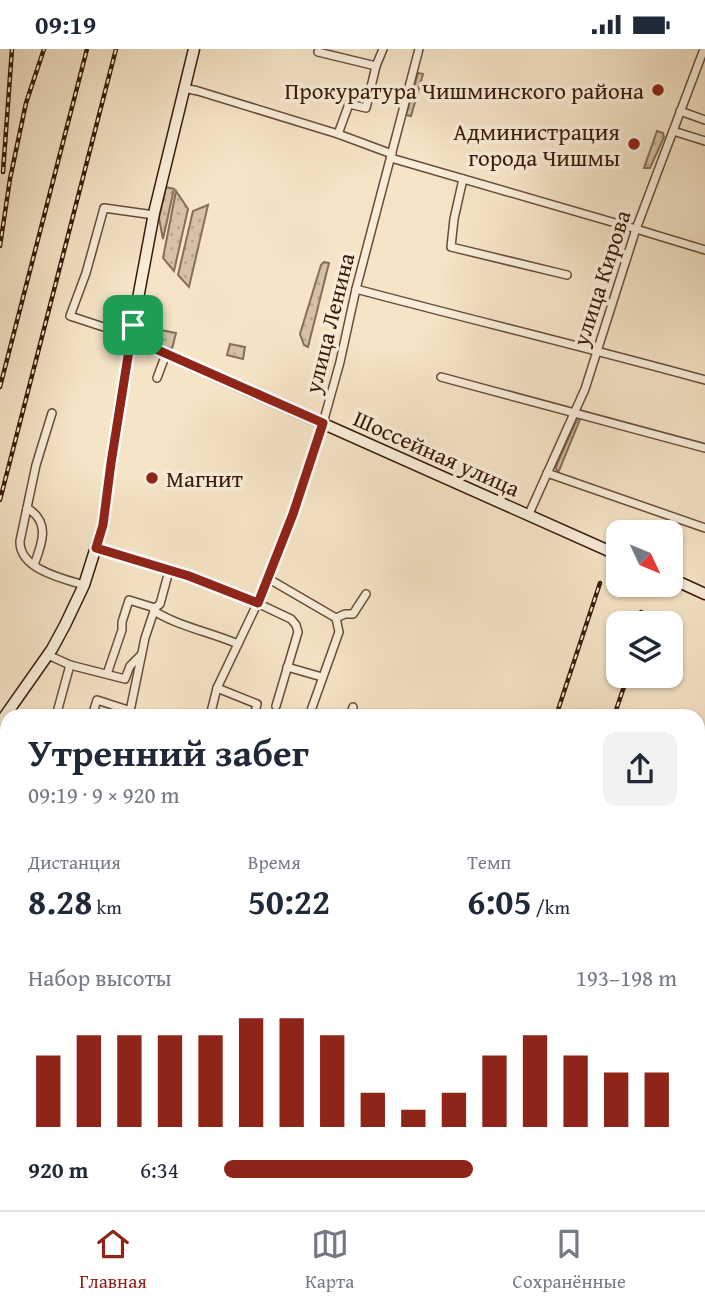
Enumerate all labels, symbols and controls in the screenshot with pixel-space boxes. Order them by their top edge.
text: 09:19 [35,5,96,44]
place label: Прокуратура Чишминского района [285,74,644,107]
marker: Прокуратура Чишминского района [650,82,666,98]
place label: Администрация города Чишмы [453,115,620,174]
marker: Администрация города Чишмы [626,136,642,152]
street label: улица Кирова [563,206,639,351]
street label: улица Ленина [295,249,362,398]
pin [103,295,163,355]
icon: arrive [114,306,152,344]
street label: Шоссейная улица [349,402,525,504]
place label: Магнит [166,462,243,495]
marker: Магнит [144,470,160,486]
north arrow [606,520,682,597]
map controls [606,520,683,688]
button: layers [606,611,683,688]
text: Утренний забег [28,724,309,780]
button: share [603,732,677,806]
text: 09:19 · 9 × 920 m [28,778,180,811]
text: Дистанция [28,848,121,876]
text: Время [248,848,301,876]
text: Темп [467,848,511,876]
text: 8.28 [28,876,92,927]
text: 50:22 [248,876,330,927]
text: 6:05 [467,876,532,927]
text: km [92,893,122,921]
text: /km [532,893,570,921]
text: Набор высоты [28,961,172,994]
text: 193–198 m [576,961,677,994]
text: 920 m [28,1153,89,1186]
text: 6:34 [140,1153,179,1186]
tab: Главная [79,1225,147,1295]
tab: Карта [305,1225,354,1295]
tab: Сохранённые [513,1225,626,1295]

